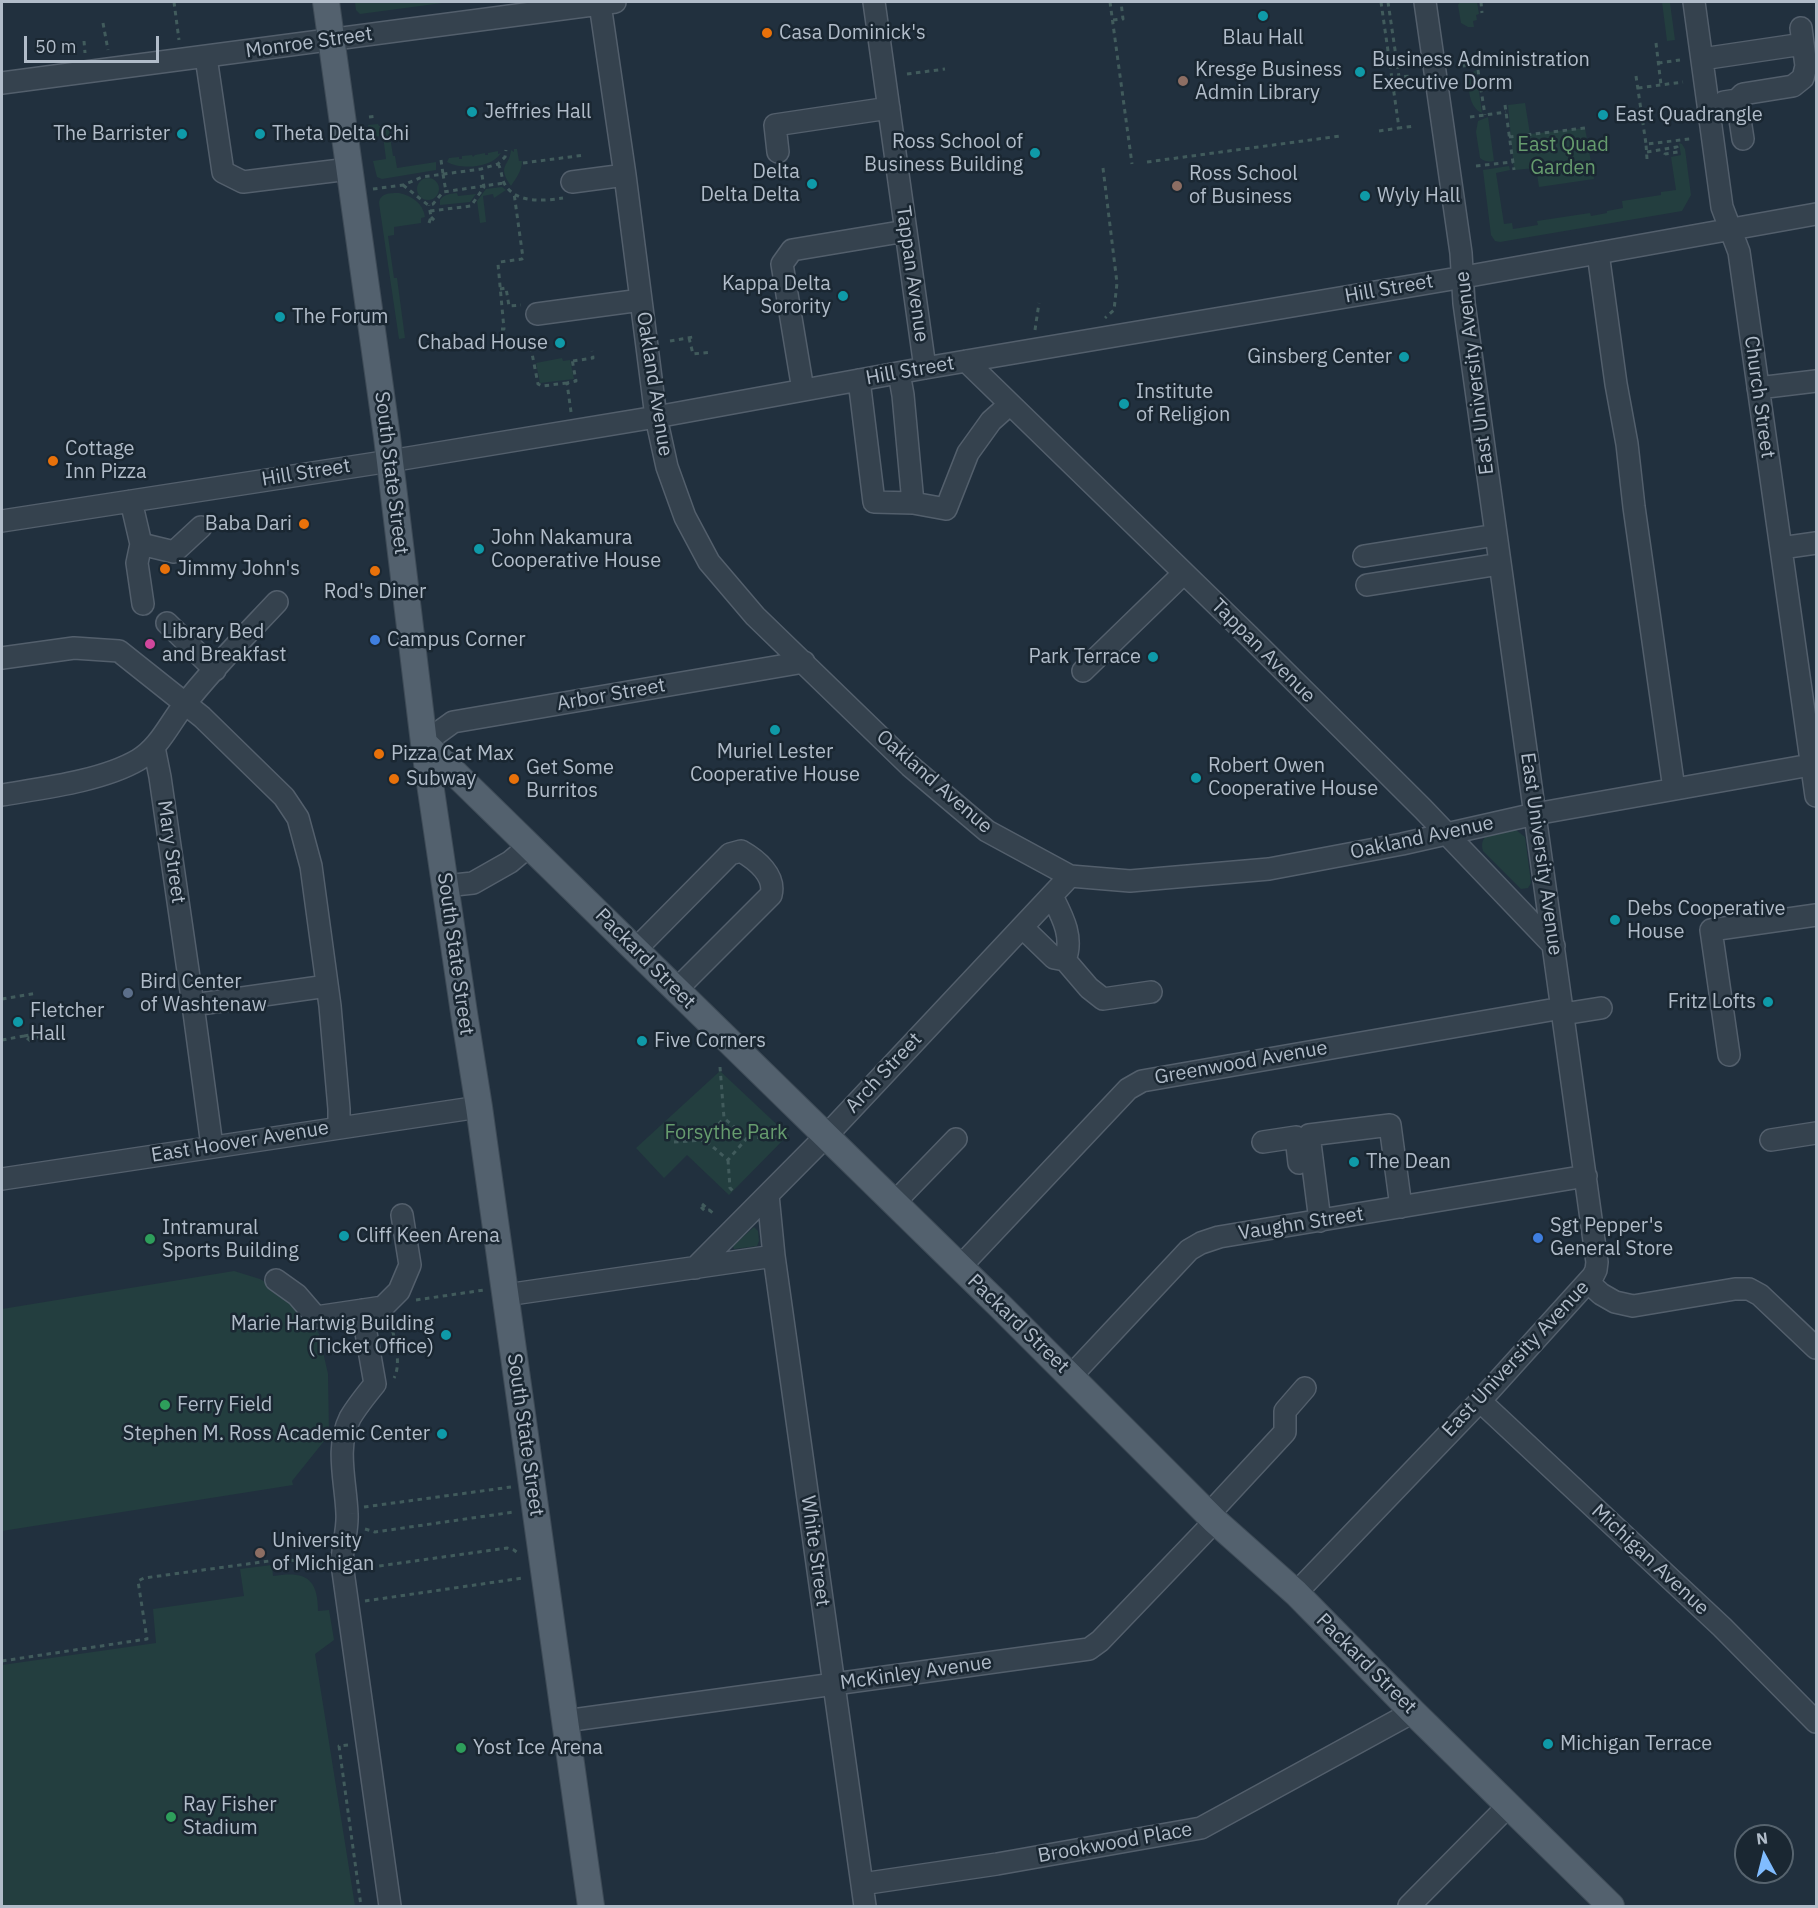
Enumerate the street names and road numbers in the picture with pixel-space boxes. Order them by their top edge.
street label: Monroe Street [244,22,374,64]
street label: Tappan Avenue [891,204,933,344]
street label: Hill Street [1343,269,1435,309]
street label: East University Avenue [1451,270,1499,476]
street label: Oakland Avenue [631,310,677,458]
street label: Church Street [1739,334,1779,460]
street label: Hill Street [864,351,956,391]
street label: South State Street [369,390,413,556]
street label: Hill Street [260,454,352,492]
street label: Tappan Avenue [1206,594,1320,708]
street label: Arbor Street [555,674,667,716]
street label: Oakland Avenue [871,725,997,839]
street label: East University Avenue [1515,751,1567,957]
street label: Mary Street [152,799,190,905]
street label: Oakland Avenue [1348,811,1496,865]
street label: South State Street [432,871,478,1037]
street label: Packard Street [590,904,700,1014]
street label: Arch Street [841,1028,927,1118]
street label: Greenwood Avenue [1153,1036,1329,1090]
street label: East Hoover Avenue [149,1116,331,1168]
street label: Vaughn Street [1237,1202,1365,1246]
street label: Packard Street [962,1269,1074,1379]
street label: East University Avenue [1437,1276,1595,1442]
street label: South State Street [502,1352,548,1518]
street label: White Street [795,1494,835,1608]
street label: Michigan Avenue [1586,1499,1714,1621]
street label: Packard Street [1311,1609,1421,1719]
street label: McKinley Avenue [839,1650,993,1696]
street label: Brookwood Place [1036,1818,1194,1868]

